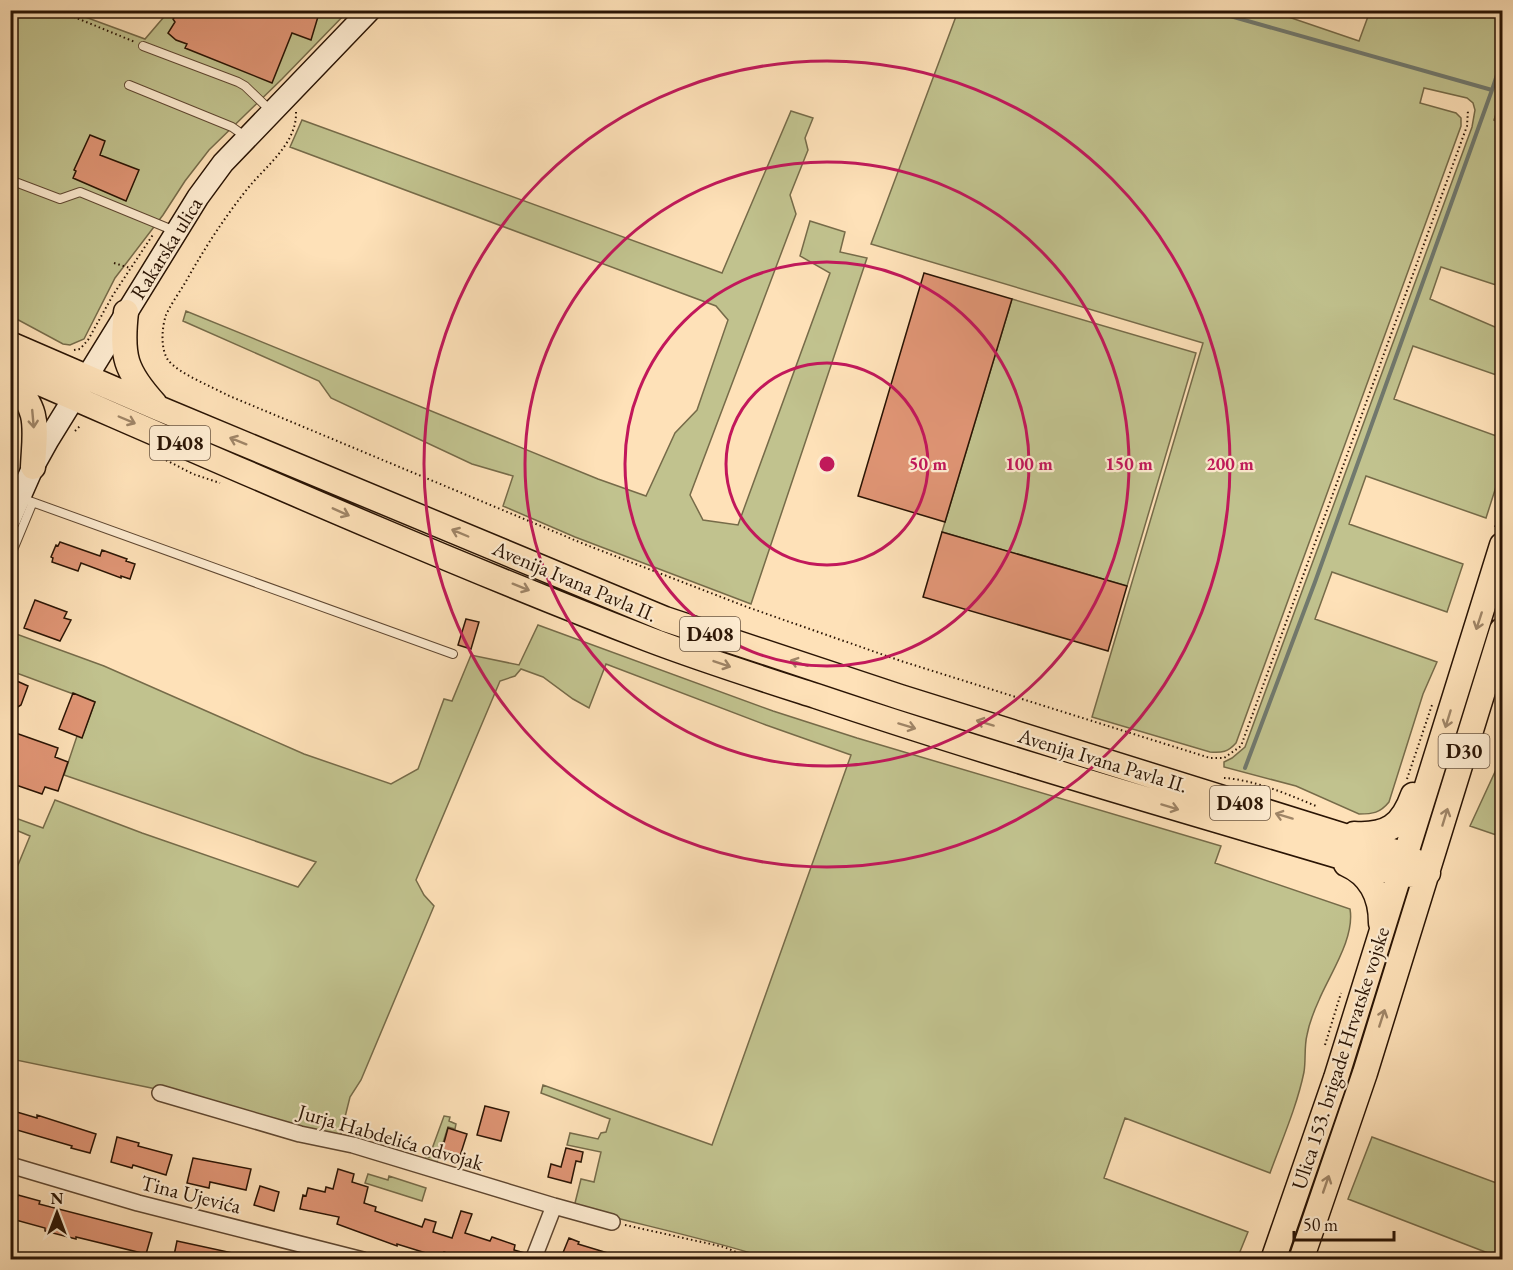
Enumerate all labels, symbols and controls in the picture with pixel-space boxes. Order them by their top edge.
street label: Rakarska ulica [124,191,208,304]
one-way arrow [28,409,39,429]
one-way arrow [118,415,136,426]
road number: D408 [150,426,210,460]
one-way arrow [229,435,248,446]
text: 50 m [909,452,947,475]
text: 100 m [1005,452,1053,475]
text: 150 m [1105,452,1153,475]
text: 200 m [1206,452,1254,475]
centre of rings [817,454,837,474]
one-way arrow [331,507,349,518]
one-way arrow [452,527,470,538]
street label: Avenija Ivana Pavla II. [488,534,661,628]
one-way arrow [511,582,529,593]
one-way arrow [1473,611,1484,630]
road number: D408 [680,617,740,651]
one-way arrow [790,657,809,668]
one-way arrow [712,660,731,671]
one-way arrow [1442,709,1453,728]
one-way arrow [976,717,995,728]
one-way arrow [897,721,916,732]
street label: Avenija Ivana Pavla II. [1014,721,1191,799]
road number: D30 [1438,734,1490,768]
road number: D408 [1210,786,1270,820]
one-way arrow [1160,802,1179,813]
one-way arrow [1440,808,1451,827]
one-way arrow [1275,810,1294,821]
street label: Ulica 153. brigade Hrvatske vojske [1285,923,1395,1193]
one-way arrow [1377,1009,1388,1028]
street label: Jurja Habdelića odvojak [293,1097,488,1177]
street label: Tina Ujevića [138,1169,244,1220]
one-way arrow [1322,1175,1333,1194]
north arrow [27,1183,87,1243]
text: N [51,1188,64,1209]
scale bar [1294,1204,1394,1242]
text: 50 m [1303,1213,1338,1236]

